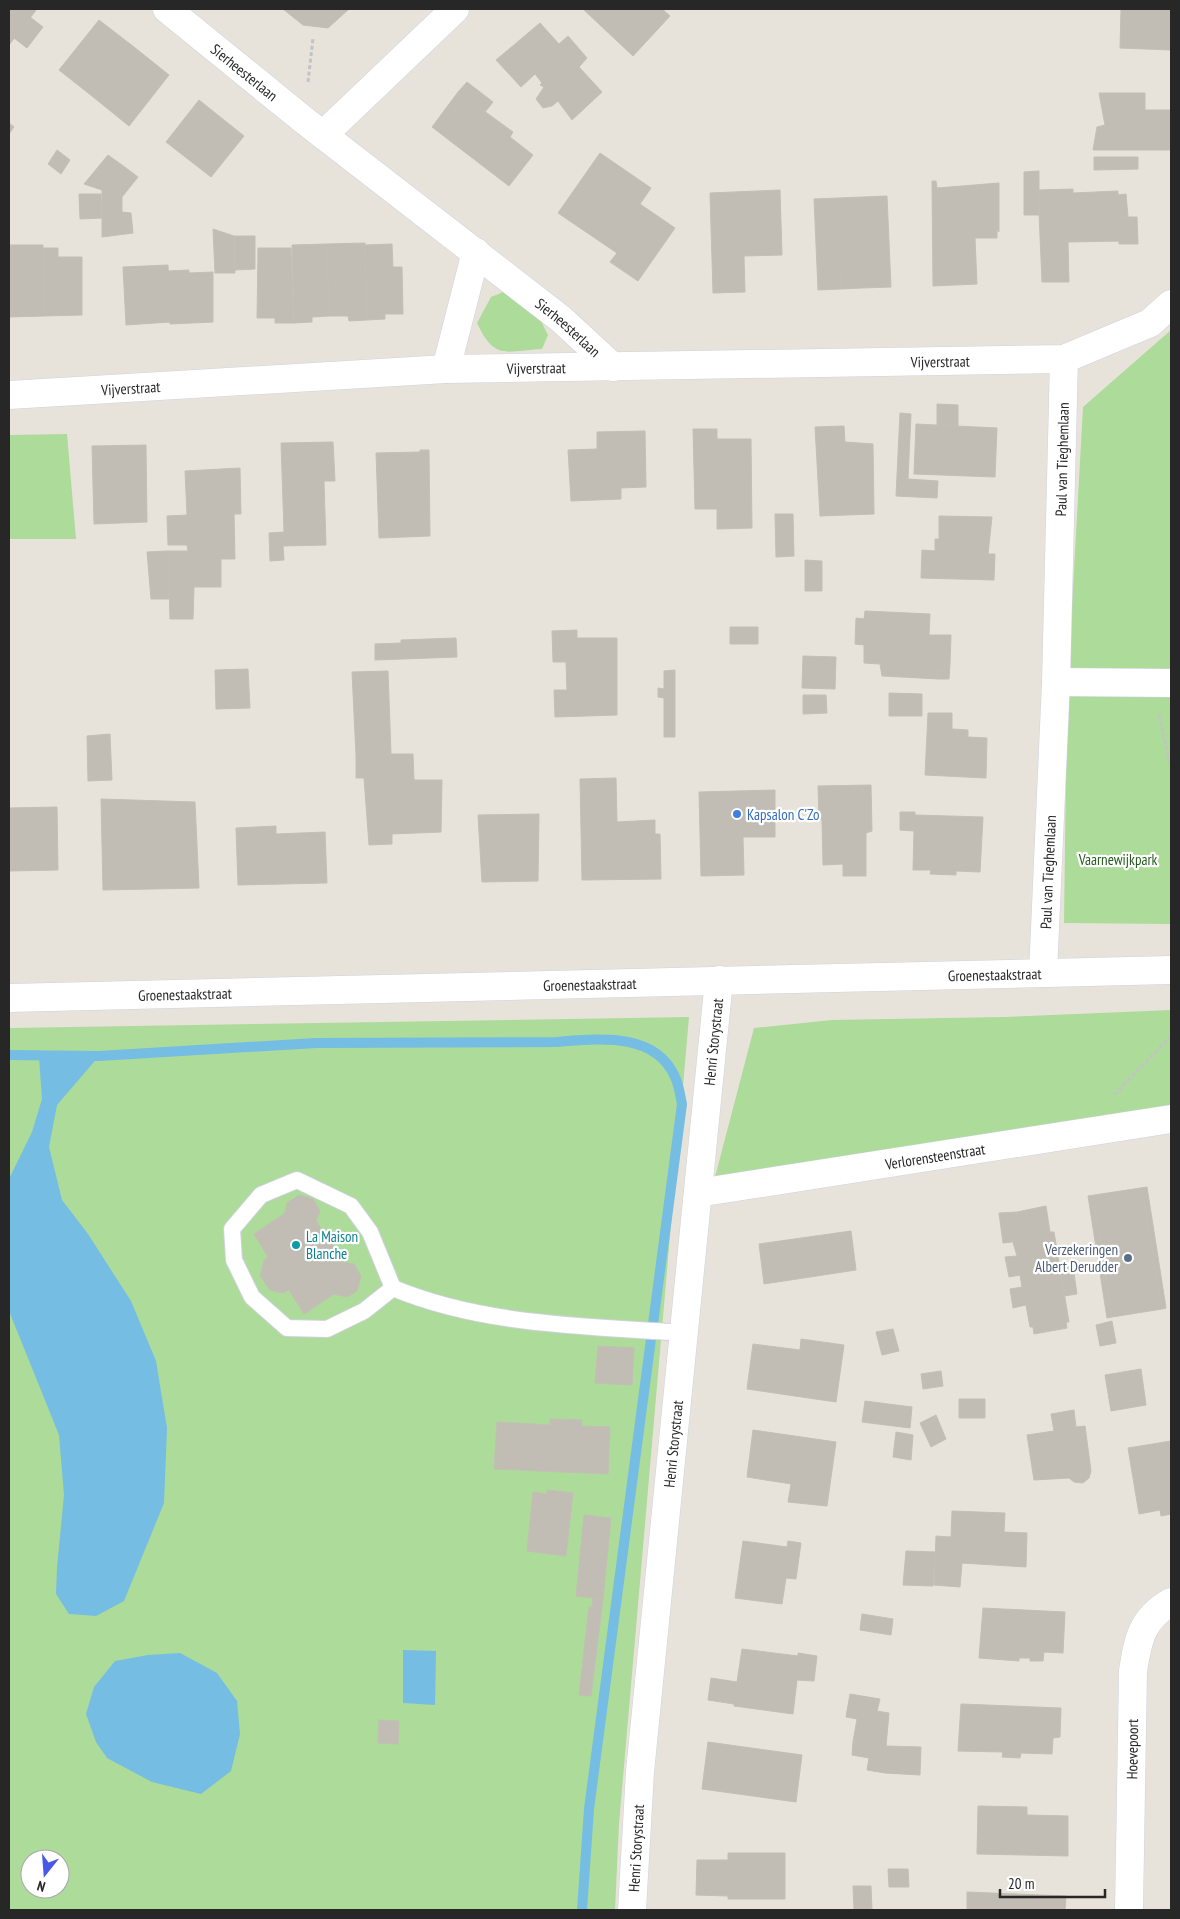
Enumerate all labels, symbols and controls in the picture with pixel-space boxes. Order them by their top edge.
street label: Sierheesterlaan [207,39,282,105]
street label: Sierheesterlaan [532,293,605,360]
street label: Vijverstraat [909,351,970,371]
street label: Vijverstraat [506,358,566,378]
street label: Vijverstraat [100,377,161,399]
street label: Paul van Tieghemlaan [1051,402,1072,517]
place label: Kapsalon C'Zo [747,805,819,824]
marker: Kapsalon C'Zo [731,808,743,820]
street label: Paul van Tieghemlaan [1035,815,1060,929]
park label: Vaarnewijkpark [1078,850,1158,869]
street label: Groenestaakstraat [948,964,1042,985]
street label: Groenestaakstraat [543,973,637,995]
street label: Groenestaakstraat [138,983,232,1004]
street label: Henri Storystraat [699,997,727,1086]
street label: Verlorensteenstraat [883,1139,986,1173]
place label: La Maison Blanche [306,1227,358,1263]
marker: La Maison Blanche [290,1239,302,1251]
place label: Verzekeringen Albert Derudder [1035,1240,1119,1276]
marker: Verzekeringen Albert Derudder [1122,1252,1134,1264]
street label: Henri Storystraat [659,1399,687,1488]
street label: Hoevepoort [1122,1719,1142,1779]
street label: Henri Storystraat [624,1804,648,1892]
north arrow [20,1849,70,1899]
scale bar [1000,1866,1105,1898]
text: 20 m [1008,1874,1034,1893]
text: N [35,1877,47,1896]

